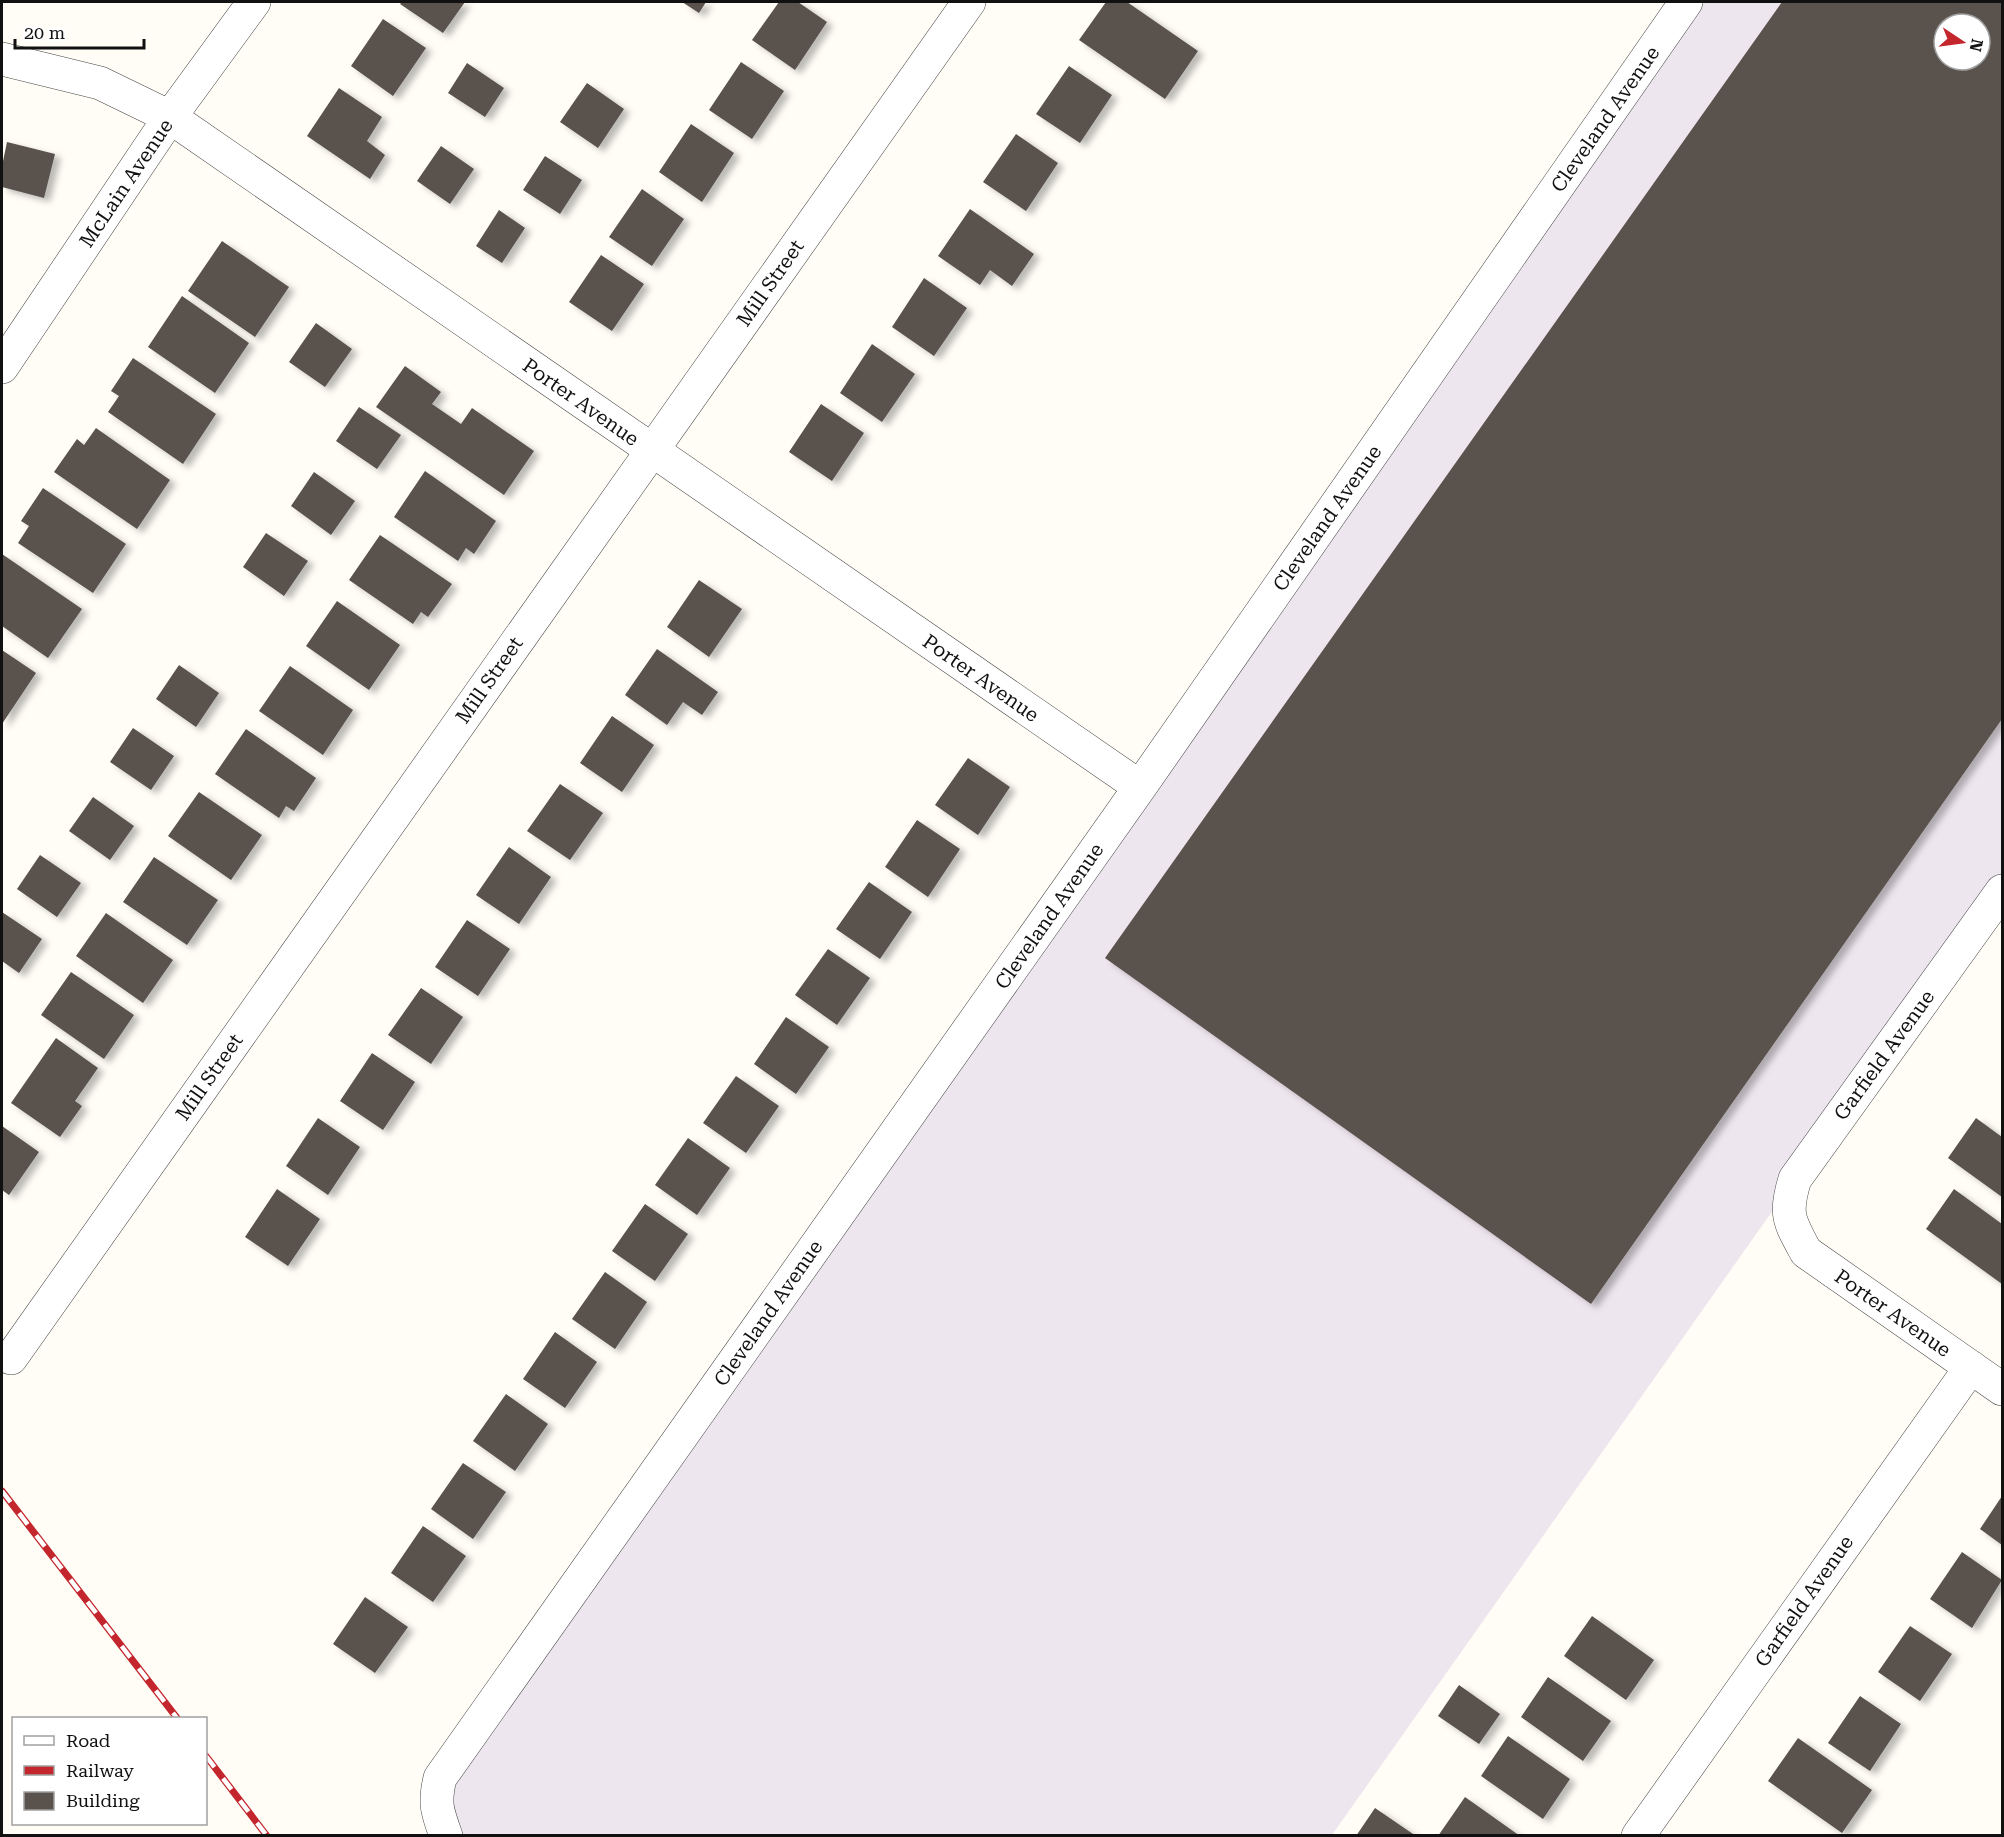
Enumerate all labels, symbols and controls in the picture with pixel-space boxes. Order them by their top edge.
scale bar [15,12,144,50]
north arrow [1932,12,1992,72]
text: 20 m [24,22,65,43]
text: N [1965,37,1987,53]
street label: Cleveland Avenue [1546,41,1664,197]
street label: McLain Avenue [74,114,178,252]
street label: Mill Street [731,235,809,331]
street label: Porter Avenue [518,353,644,451]
street label: Cleveland Avenue [1268,440,1386,596]
street label: Porter Avenue [918,629,1044,727]
street label: Mill Street [450,632,528,728]
street label: Cleveland Avenue [990,838,1108,994]
street label: Garfield Avenue [1829,985,1939,1125]
street label: Mill Street [170,1029,248,1125]
street label: Cleveland Avenue [709,1235,827,1391]
street label: Porter Avenue [1830,1264,1956,1362]
street label: Garfield Avenue [1750,1531,1858,1671]
legend [12,1717,207,1825]
text: Road [66,1730,111,1751]
text: Railway [66,1760,134,1781]
text: Building [66,1790,140,1811]

